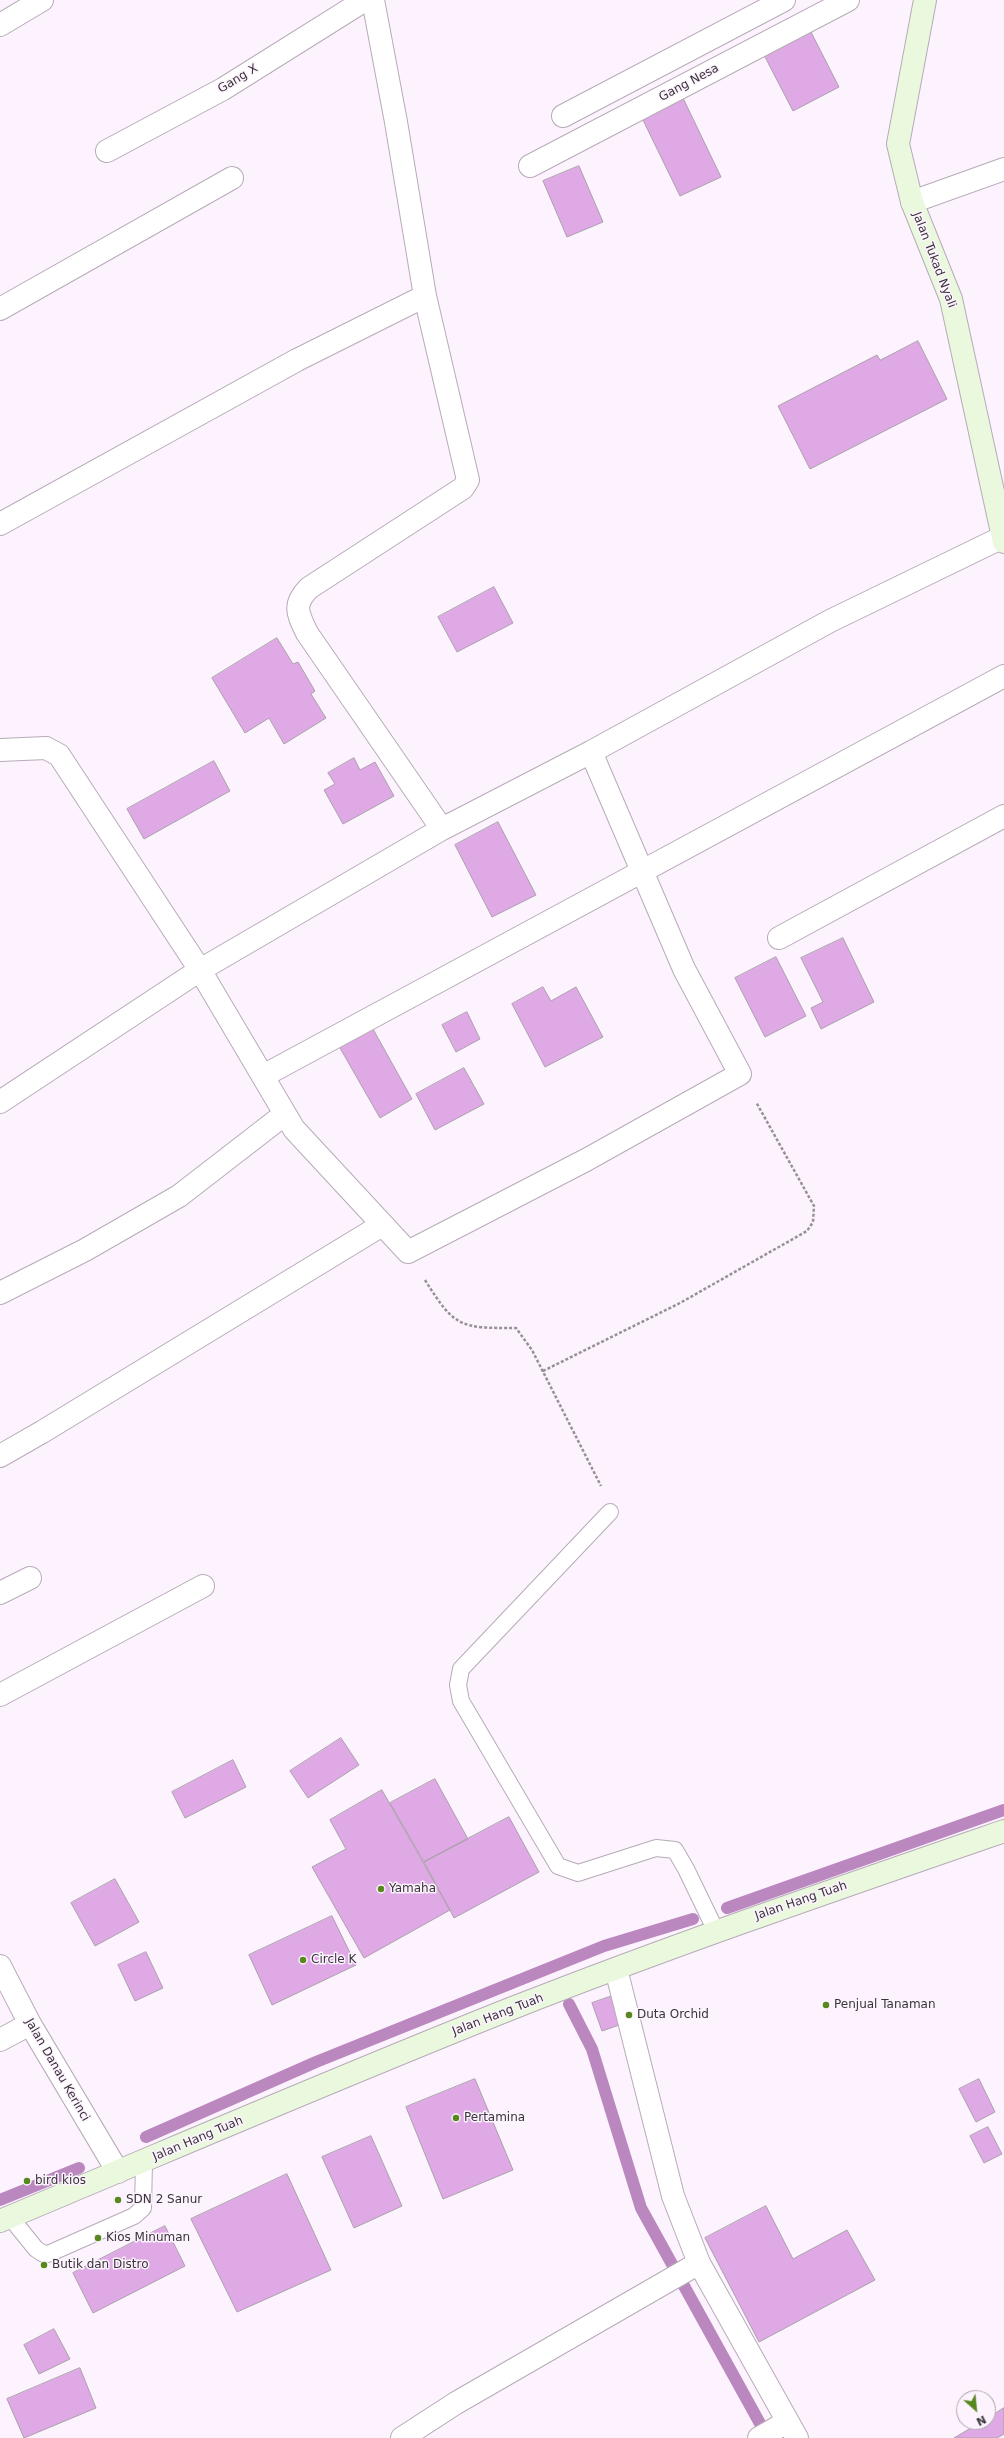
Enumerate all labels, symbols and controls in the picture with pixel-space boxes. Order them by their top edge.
street label: Gang Nesa [657,61,721,105]
street label: Gang X [215,62,261,96]
street label: Jalan Tukad Nyali [909,210,959,310]
street label: Jalan Hang Tuah [753,1878,849,1924]
place label: Yamaha [389,1882,436,1896]
marker: Yamaha [376,1884,386,1894]
place label: Circle K [311,1953,356,1967]
marker: Circle K [298,1955,308,1965]
street label: Jalan Hang Tuah [450,1991,546,2039]
place label: Penjual Tanaman [834,1998,936,2012]
marker: Penjual Tanaman [821,2000,831,2010]
place label: Duta Orchid [637,2008,709,2022]
marker: Duta Orchid [624,2010,634,2020]
street label: Jalan Danau Kerinci [22,2016,92,2124]
place label: Pertamina [464,2111,525,2125]
marker: Pertamina [451,2113,461,2123]
street label: Jalan Hang Tuah [151,2114,245,2164]
place label: bird kios [35,2174,86,2188]
marker: bird kios [22,2176,32,2186]
place label: SDN 2 Sanur [126,2193,202,2207]
marker: SDN 2 Sanur [113,2195,123,2205]
place label: Kios Minuman [106,2231,190,2245]
marker: Kios Minuman [93,2233,103,2243]
place label: Butik dan Distro [52,2258,149,2272]
marker: Butik dan Distro [39,2260,49,2270]
north arrow [956,2390,996,2430]
text: N [974,2412,988,2428]

